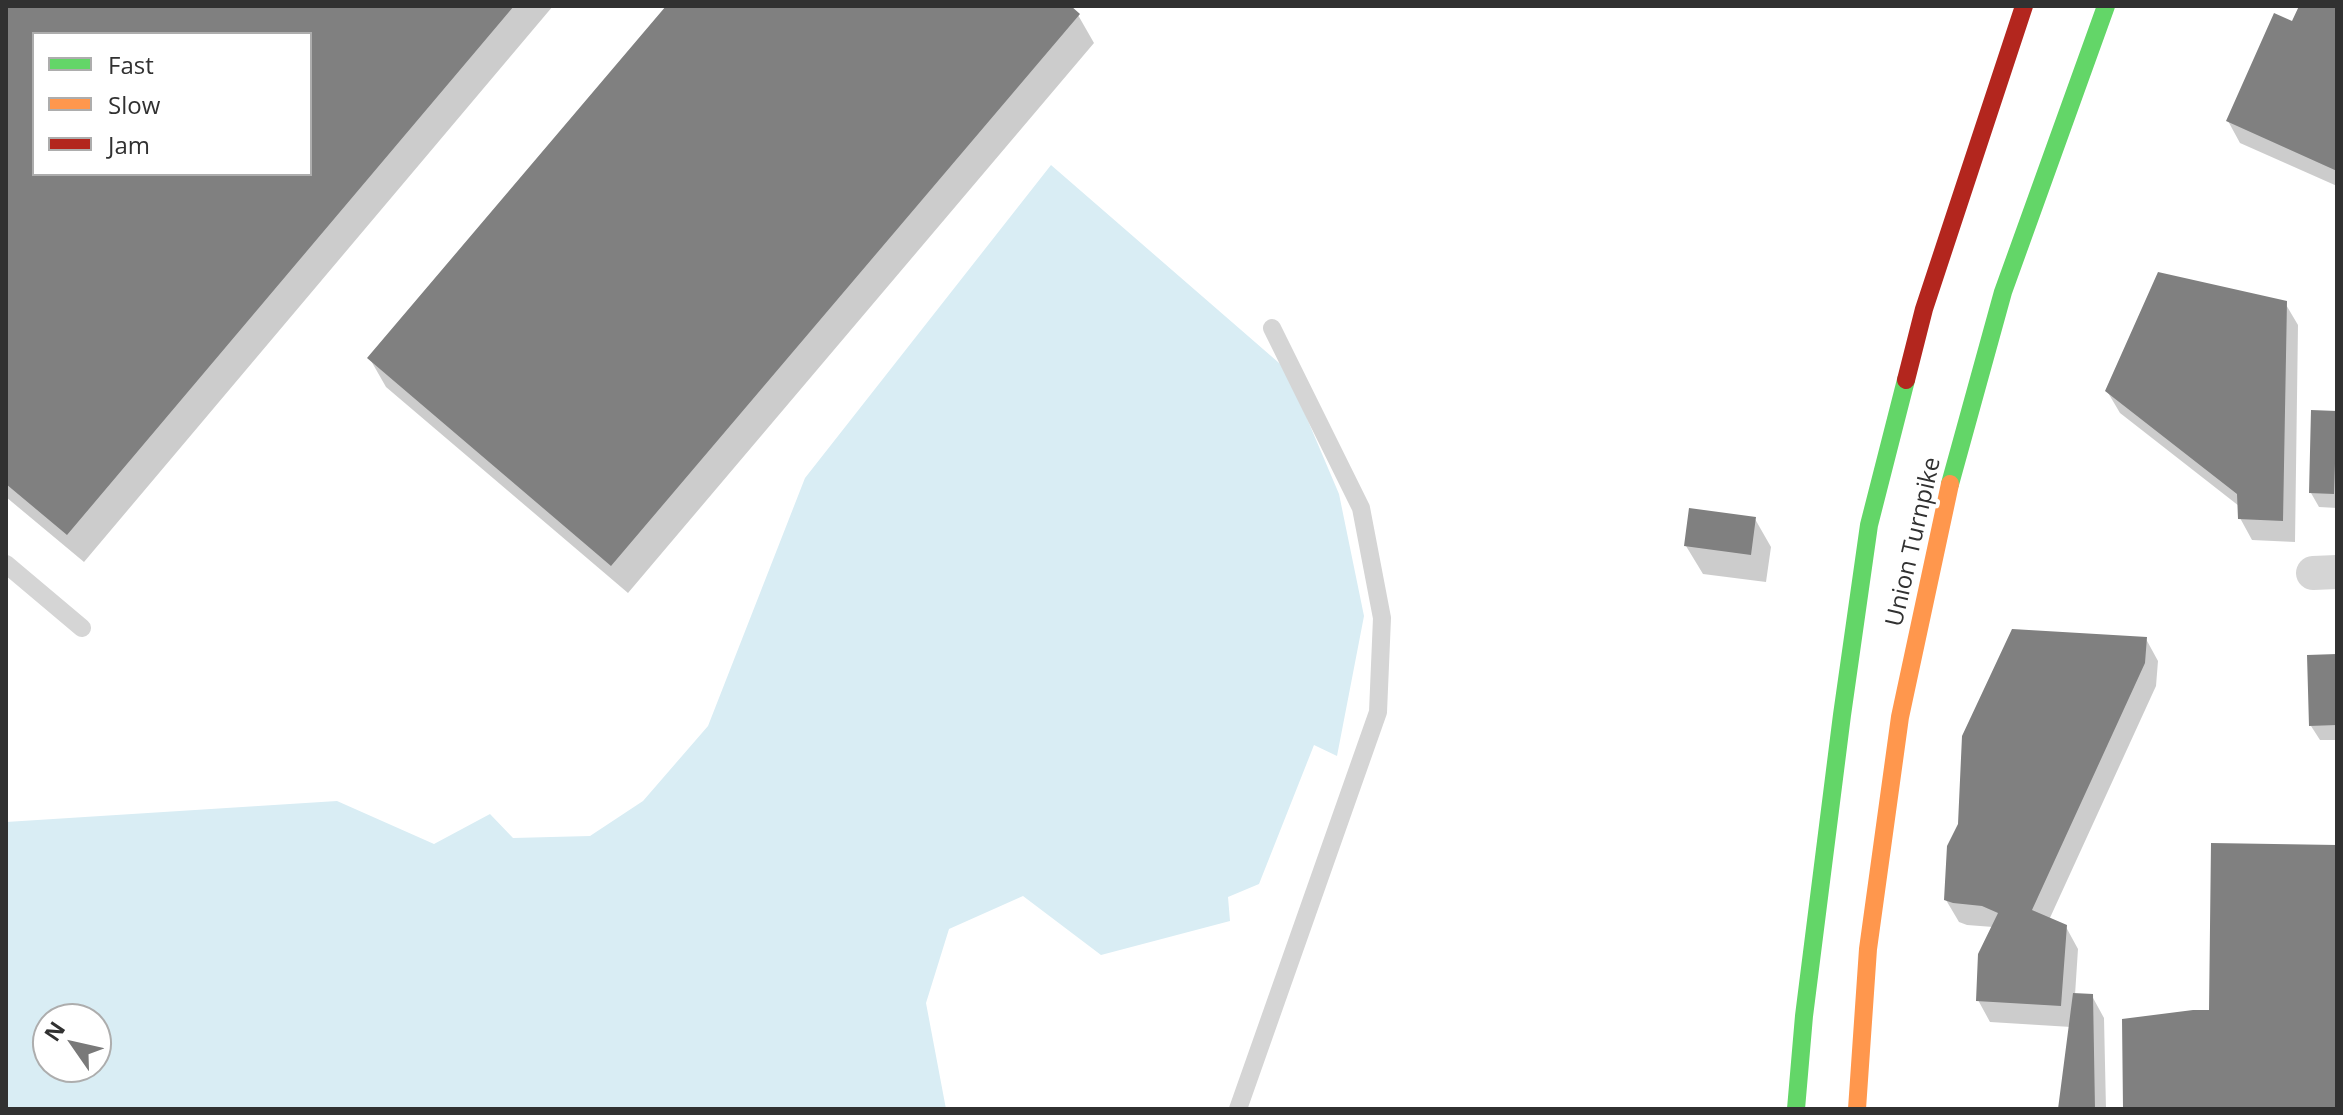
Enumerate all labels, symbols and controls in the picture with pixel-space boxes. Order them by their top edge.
legend [32,32,312,176]
text: Fast [108,48,154,81]
text: Slow [108,88,160,121]
text: Jam [108,128,150,161]
street label: Union Turnpike [1881,454,1947,630]
north arrow [32,1003,112,1083]
text: N [36,1015,71,1047]

